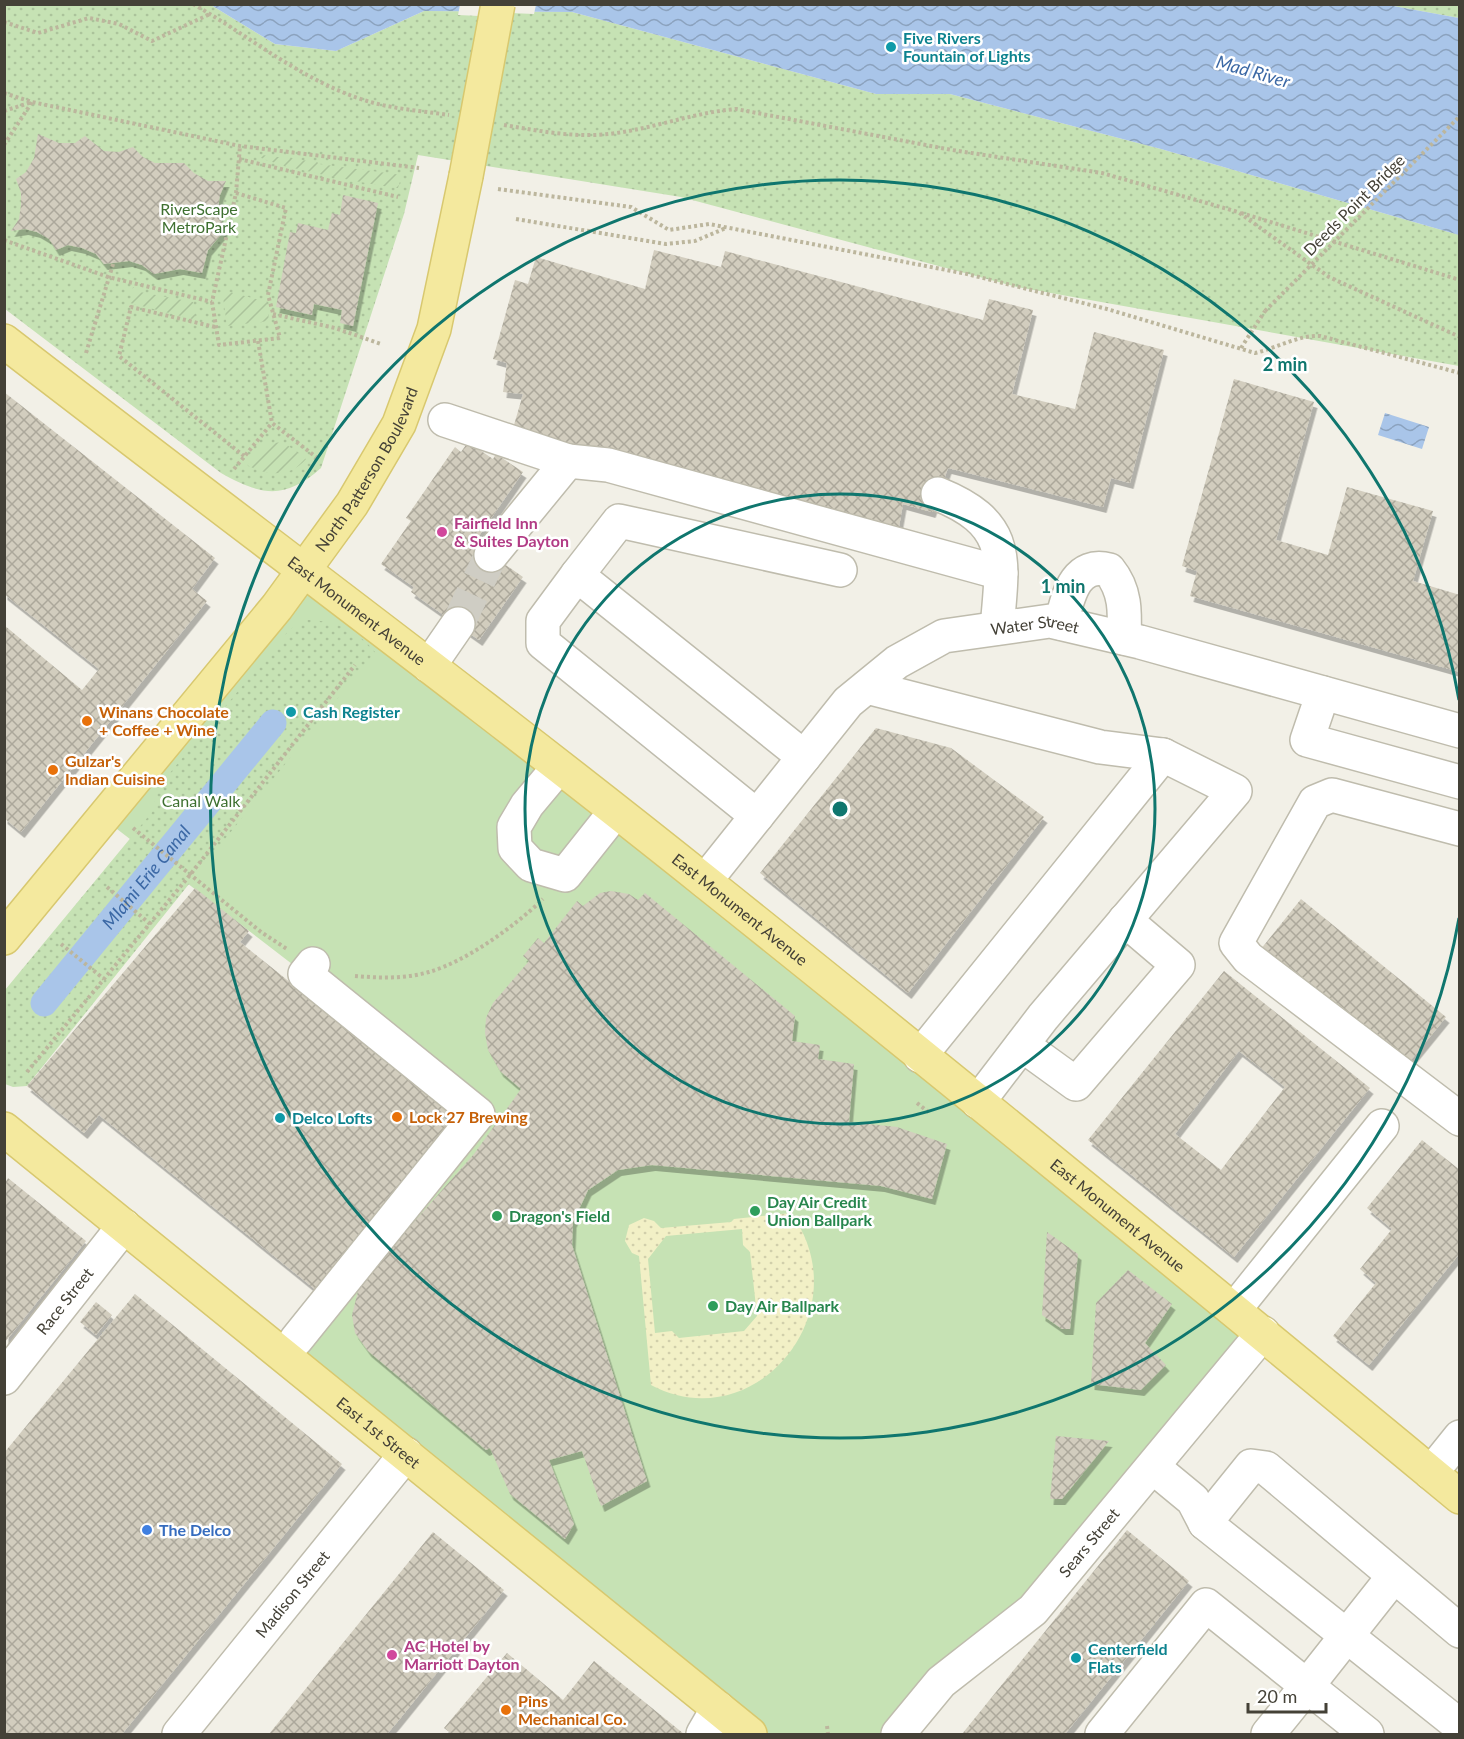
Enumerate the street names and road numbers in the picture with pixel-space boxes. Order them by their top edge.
street label: Deeds Point Bridge [1299,150,1408,259]
street label: North Patterson Boulevard [311,384,421,555]
street label: East Monument Avenue [284,552,430,669]
street label: Water Street [989,611,1081,638]
street label: East Monument Avenue [669,849,812,969]
street label: East Monument Avenue [1047,1154,1189,1275]
street label: Race Street [32,1263,97,1338]
street label: East 1st Street [333,1393,425,1472]
street label: Sears Street [1054,1504,1123,1581]
street label: Madison Street [251,1546,333,1641]

